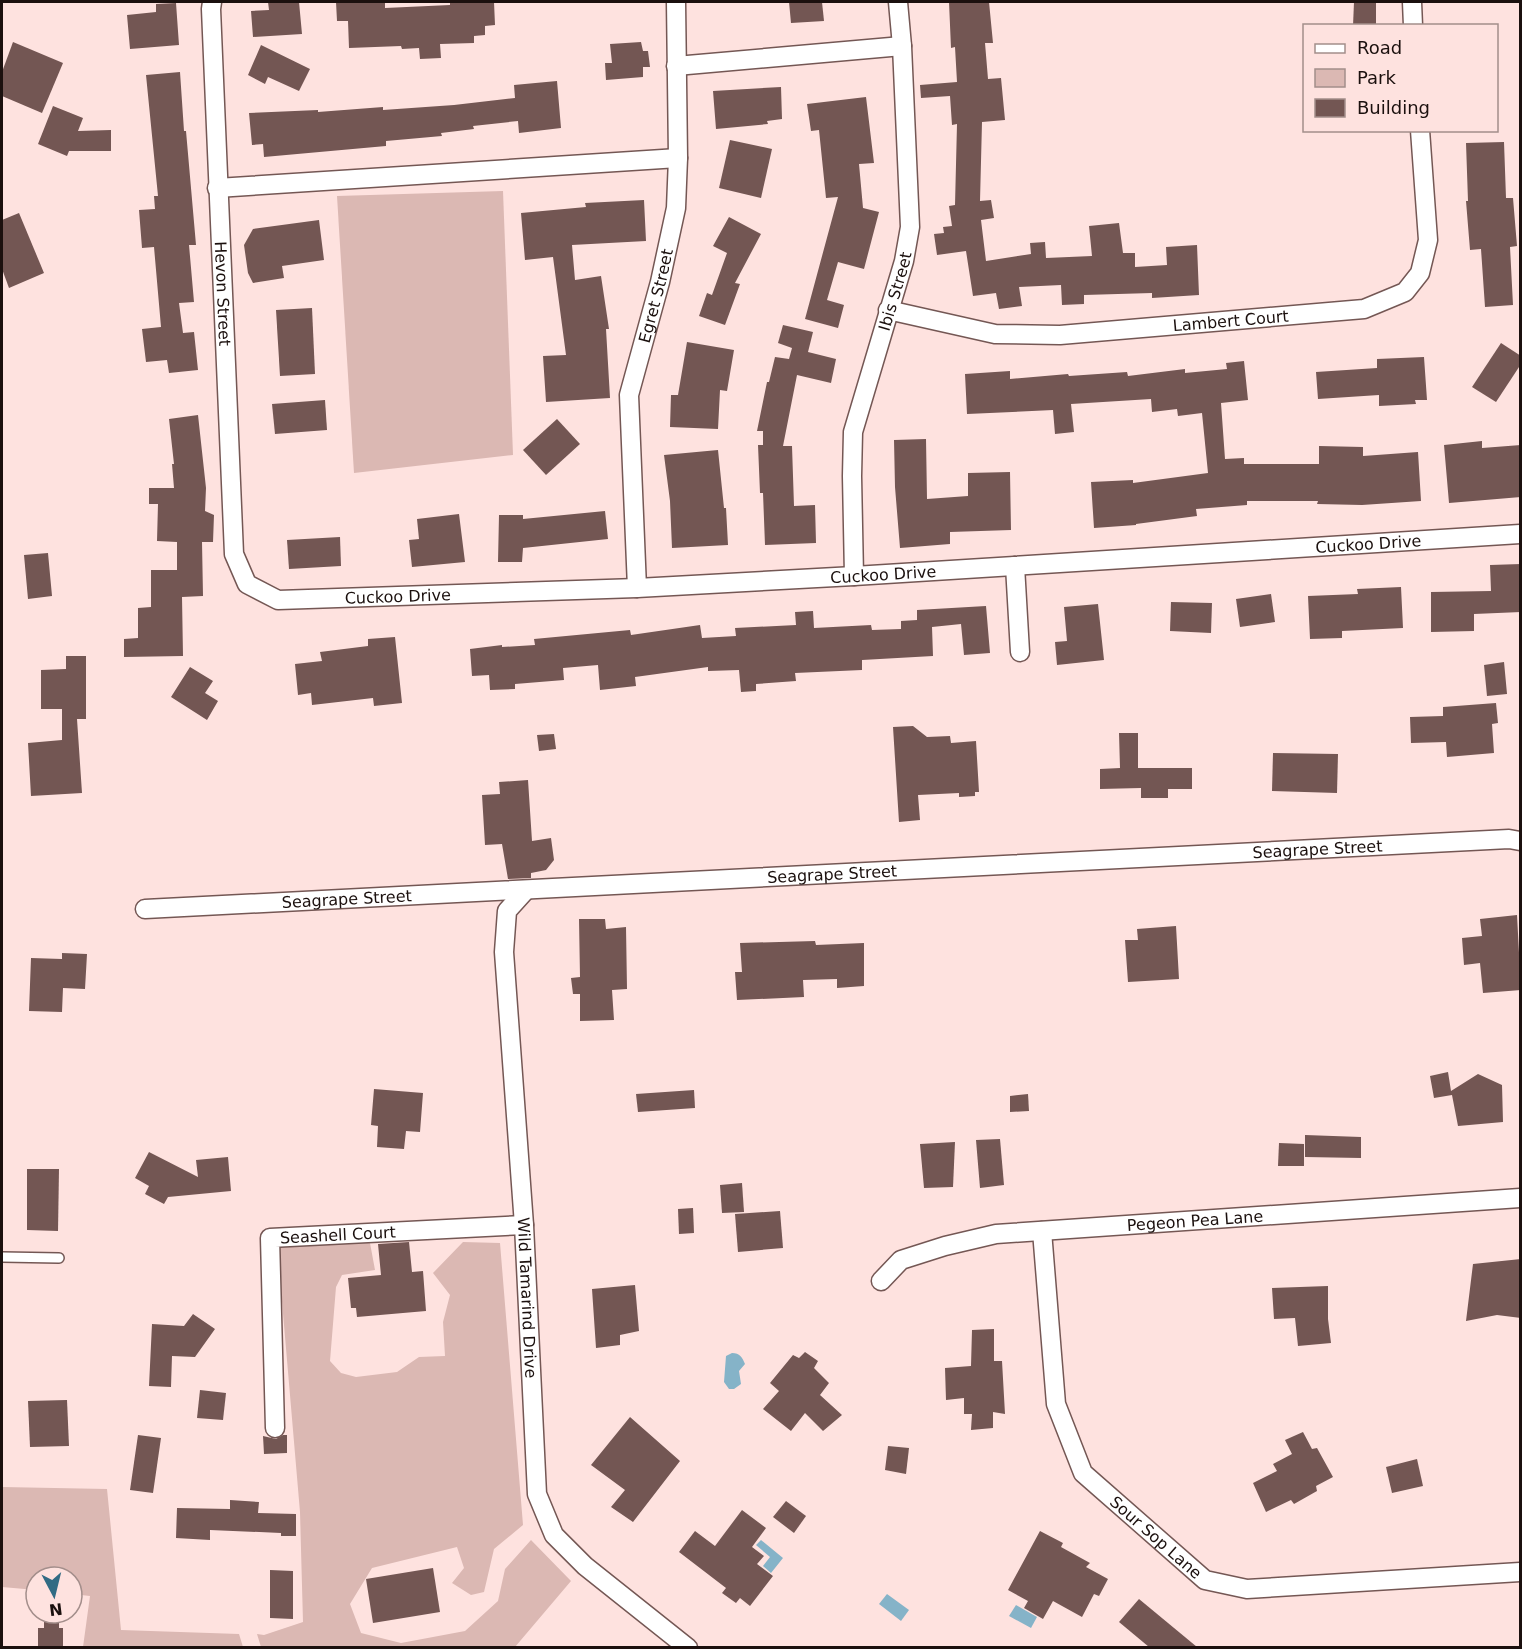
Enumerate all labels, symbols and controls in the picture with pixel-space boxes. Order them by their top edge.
legend [1303,24,1498,132]
text: Road [1357,37,1402,58]
text: Park [1357,67,1396,88]
text: Building [1357,97,1430,118]
street label: Hevon Street [211,241,235,347]
street label: Egret Street [634,247,676,345]
street label: Ibis Street [874,250,915,333]
street label: Lambert Court [1172,306,1289,335]
street label: Cuckoo Drive [1315,531,1422,556]
street label: Cuckoo Drive [830,561,937,587]
street label: Cuckoo Drive [344,585,451,607]
street label: Seagrape Street [1252,836,1383,862]
street label: Seagrape Street [767,861,898,887]
street label: Seagrape Street [281,886,412,911]
street label: Pegeon Pea Lane [1126,1206,1264,1234]
street label: Wild Tamarind Drive [514,1217,541,1379]
street label: Seashell Court [279,1222,396,1247]
street label: Sour Sop Lane [1106,1492,1206,1582]
north arrow [24,1565,84,1625]
text: N [48,1599,64,1620]

